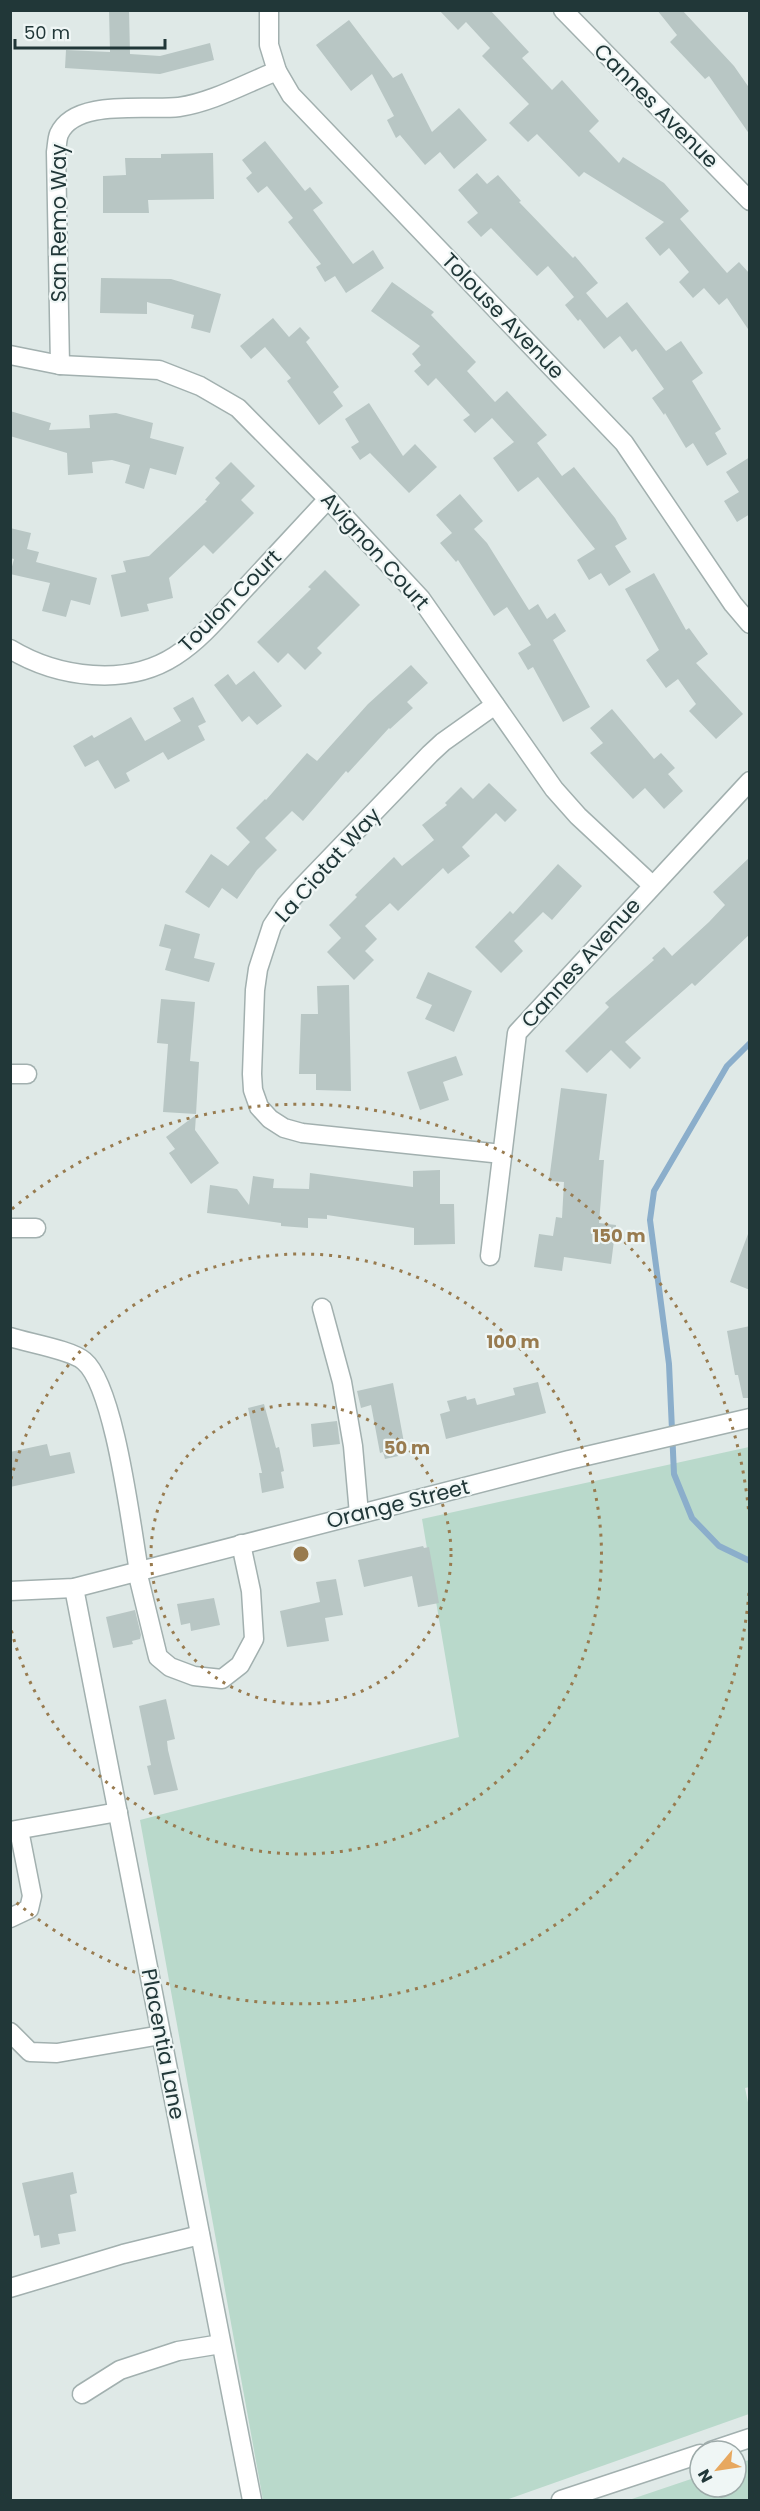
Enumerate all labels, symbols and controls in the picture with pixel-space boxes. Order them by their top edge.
scale bar [15,12,165,50]
text: 50 m [24,20,70,45]
street label: Cannes Avenue [588,37,725,174]
street label: San Remo Way [44,144,73,302]
street label: Tolouse Avenue [436,246,571,385]
street label: Avignon Court [314,485,436,616]
street label: Toulon Court [172,543,287,658]
street label: La Ciotat Way [268,801,387,928]
street label: Cannes Avenue [514,891,647,1034]
text: 150 m [592,1223,646,1248]
text: 100 m [486,1329,540,1354]
text: 50 m [384,1435,430,1460]
street label: Orange Street [323,1472,472,1535]
centre of rings [291,1544,311,1564]
street label: Placentia Lane [135,1966,192,2122]
north arrow [688,2439,748,2499]
text: N [692,2465,718,2487]

